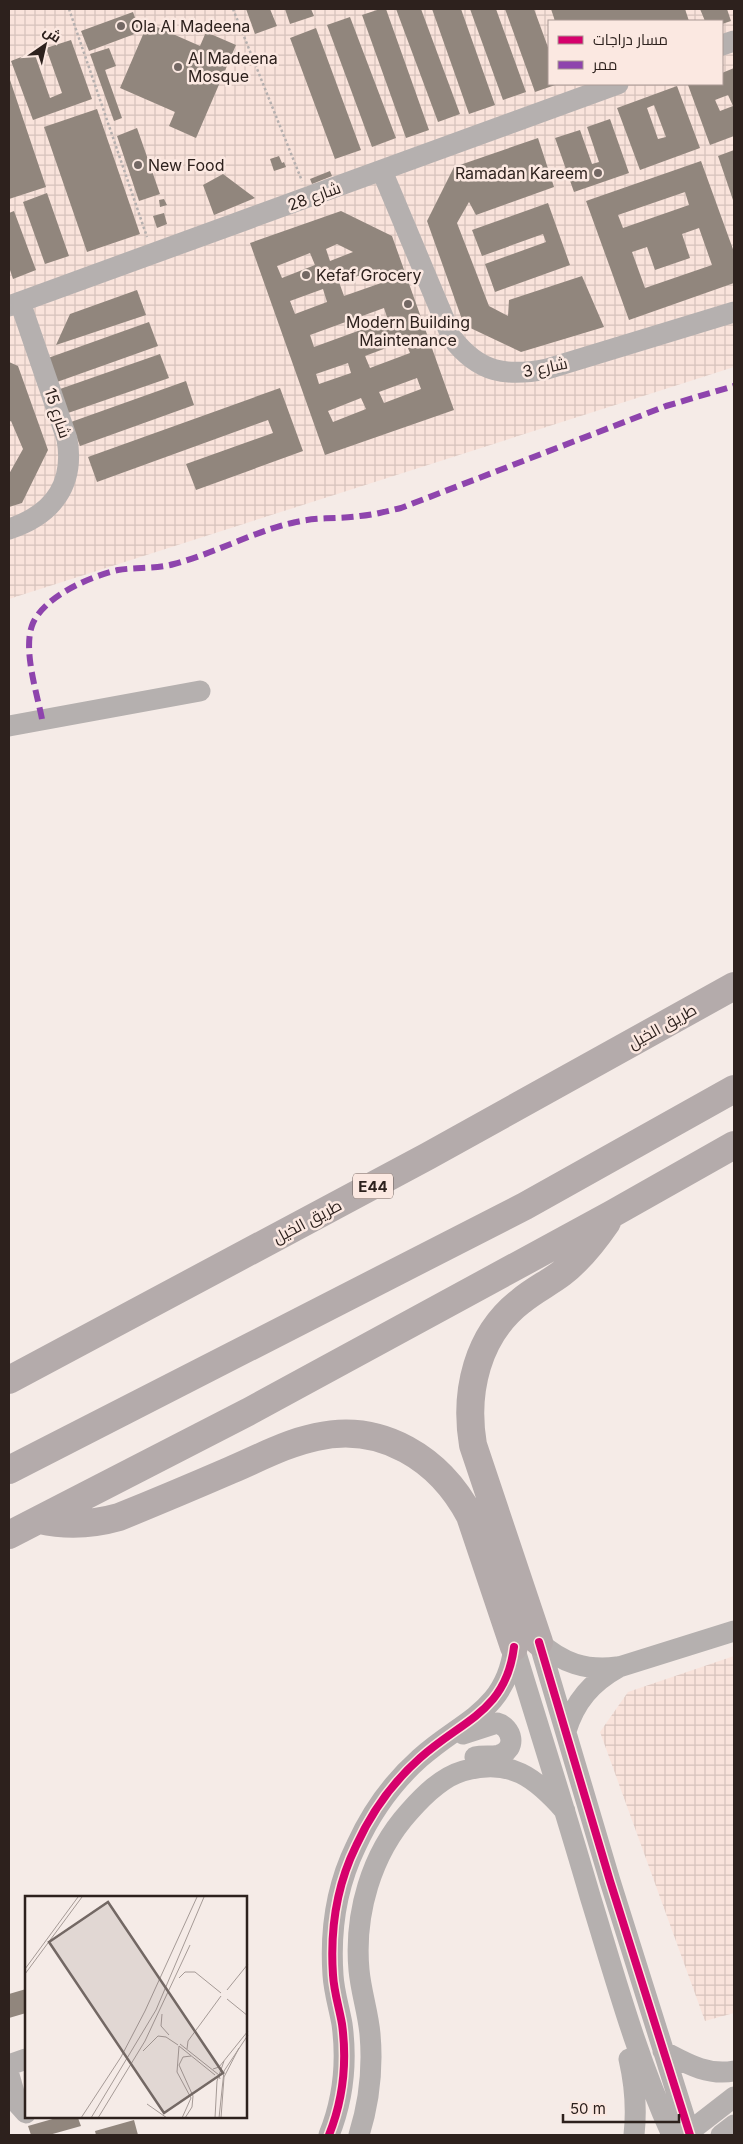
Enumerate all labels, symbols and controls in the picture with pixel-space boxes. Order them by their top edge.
place label: Ola Al Madeena [131,16,250,36]
north arrow [20,20,70,70]
marker: Ola Al Madeena [115,20,127,32]
legend [548,20,723,85]
text: ش [40,22,65,47]
text: مسار دراجات [593,30,668,49]
place label: Al Madeena Mosque [188,48,278,86]
text: ممر [592,55,617,74]
marker: Al Madeena Mosque [172,61,184,73]
place label: New Food [148,155,224,175]
marker: New Food [132,159,144,171]
place label: Ramadan Kareem [455,163,588,183]
marker: Ramadan Kareem [592,167,604,179]
street label: شارع 28 [285,177,344,217]
place label: Kefaf Grocery [316,265,422,285]
marker: Kefaf Grocery [300,269,312,281]
marker: Modern Building Maintenance [402,298,414,310]
place label: Modern Building Maintenance [346,312,470,350]
street label: شارع 3 [521,352,570,383]
street label: شارع 15 [39,385,76,441]
street label: طريق الخيل [624,999,700,1054]
road number: E44 [353,1174,393,1198]
street label: طريق الخيل [269,1194,345,1248]
inset map [25,1896,248,2119]
scale bar [563,2092,679,2124]
text: 50 m [570,2099,606,2118]

